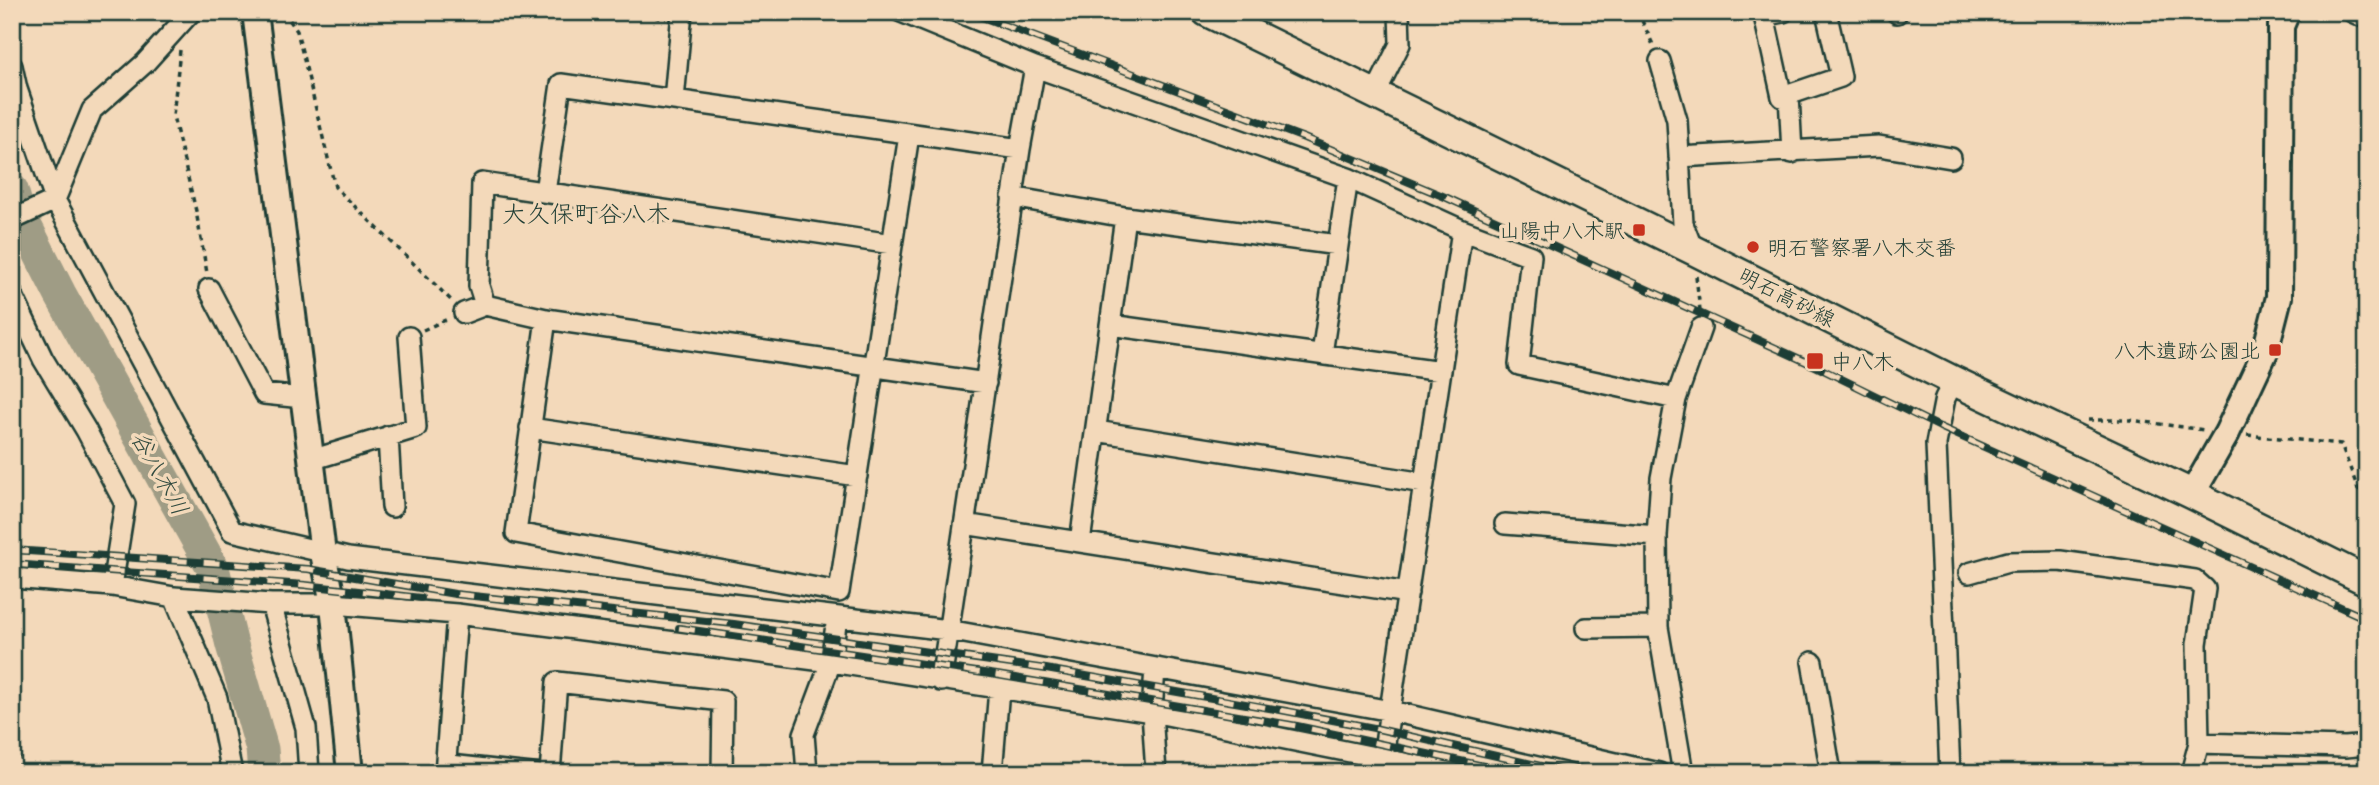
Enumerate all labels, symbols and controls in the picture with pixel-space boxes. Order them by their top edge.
district label: 大久保町谷八木 [502,199,670,228]
place label: 山陽中八木駅 [1499,218,1625,243]
marker: 山陽中八木駅 [1631,222,1647,238]
place label: 明石警察署八木交番 [1767,235,1956,260]
marker: 明石警察署八木交番 [1745,239,1761,255]
street label: 明石高砂線 [1735,262,1839,332]
place label: 八木遺跡公園北 [2114,338,2261,363]
marker: 八木遺跡公園北 [2267,342,2283,358]
place label: 中八木 [1831,349,1894,374]
marker: 中八木 [1805,351,1825,371]
water label: 谷八木川 [125,426,195,520]

